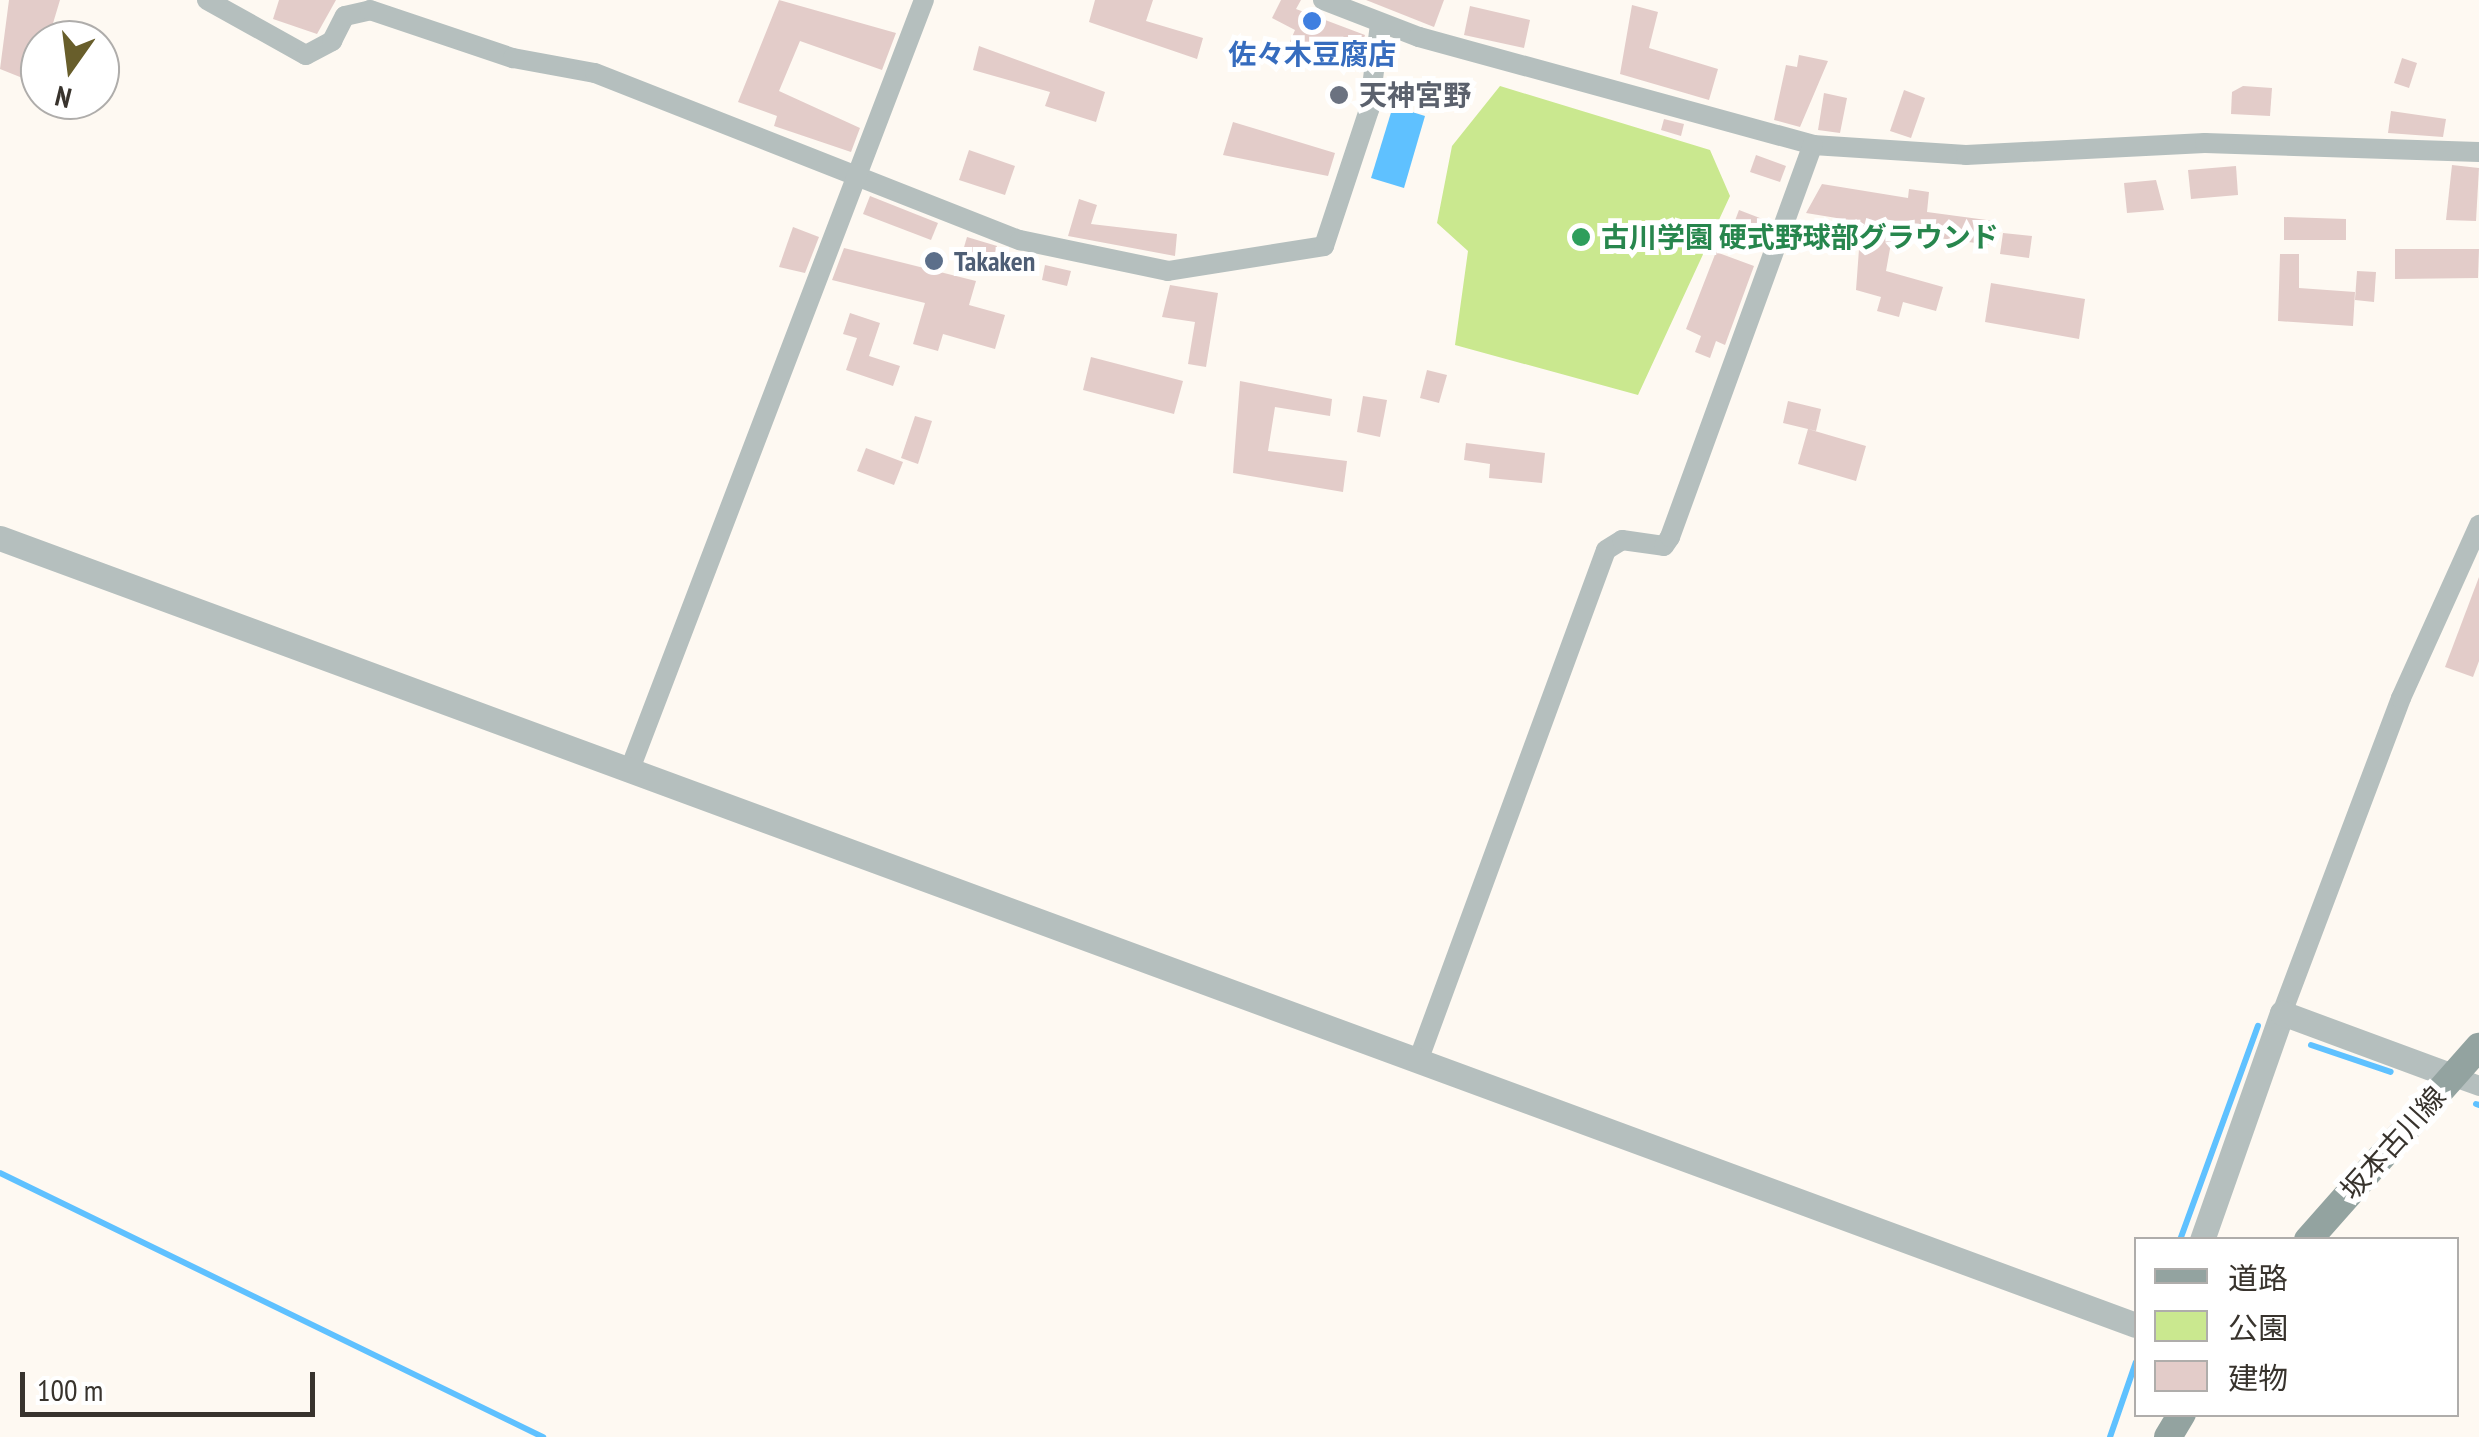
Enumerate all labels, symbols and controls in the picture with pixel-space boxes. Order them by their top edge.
marker: 佐々木豆腐店 [1301,10,1323,32]
north arrow [20,20,120,120]
place label: 佐々木豆腐店 [1228,37,1396,71]
text: N [51,78,75,117]
place label: 天神宮野 [1359,78,1471,112]
marker: 天神宮野 [1328,84,1350,106]
place label: 古川学園 硬式野球部グラウンド [1601,220,1999,254]
marker: 古川学園 硬式野球部グラウンド [1570,226,1592,248]
place label: Takaken [954,244,1035,278]
marker: Takaken [923,250,945,272]
street label: 坂本古川線 [2334,1080,2452,1206]
legend [2134,1237,2459,1417]
text: 道路 [2228,1258,2288,1297]
text: 公園 [2228,1308,2288,1347]
scale bar [25,1352,320,1414]
text: 建物 [2228,1358,2288,1397]
text: 100 m [37,1370,103,1409]

